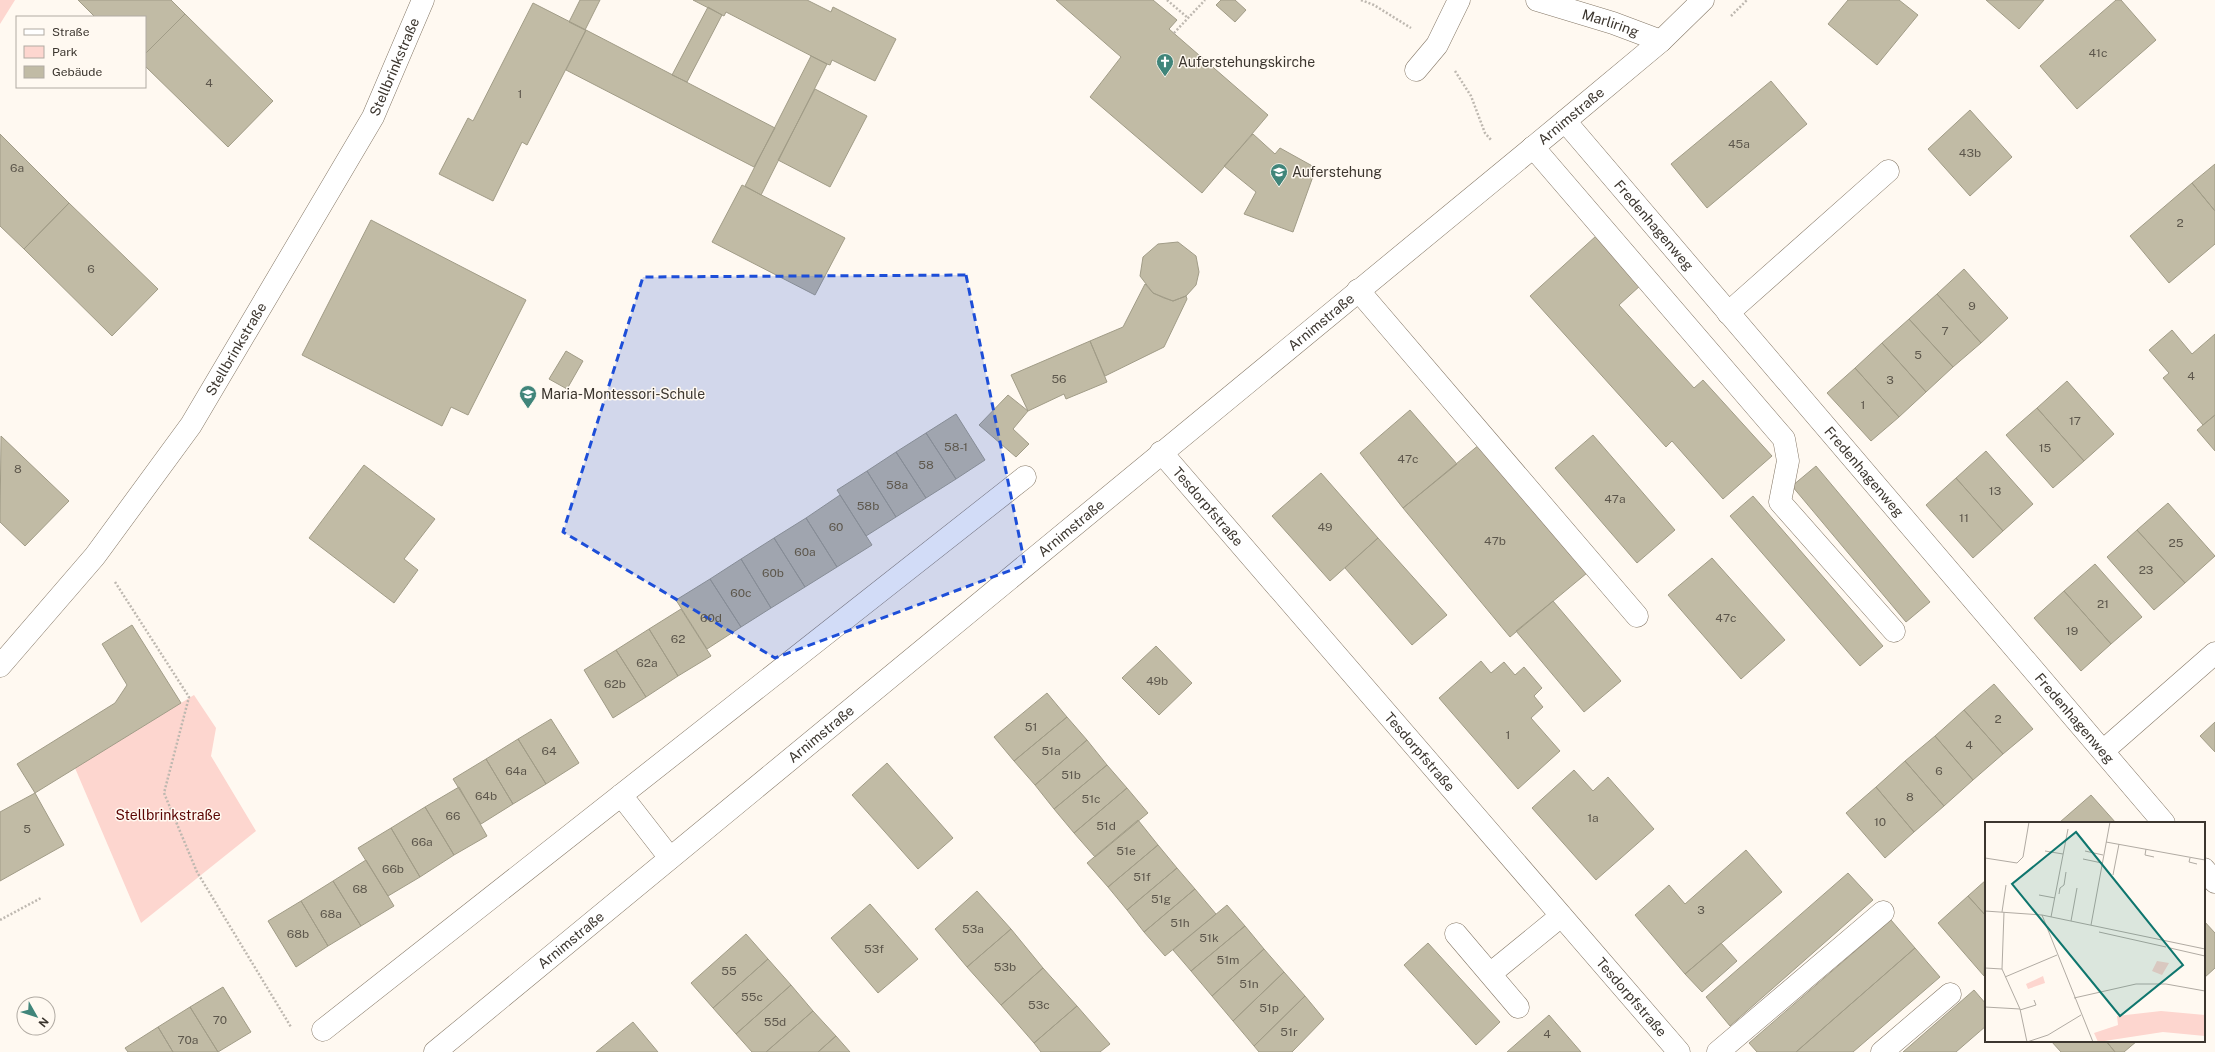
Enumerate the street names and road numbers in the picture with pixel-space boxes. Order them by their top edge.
street label: Marliring [1580,6,1642,40]
street label: Stellbrinkstraße [366,15,422,118]
street label: Arnimstraße [1535,84,1607,148]
street label: Fredenhagenweg [1611,177,1697,274]
street label: Arnimstraße [1285,290,1357,354]
street label: Stellbrinkstraße [202,300,270,398]
street label: Fredenhagenweg [1821,423,1907,520]
street label: Tesdorpfstraße [1170,464,1247,549]
street label: Arnimstraße [1035,496,1107,560]
street label: Fredenhagenweg [2032,670,2118,767]
street label: Arnimstraße [785,702,857,766]
street label: Tesdorpfstraße [1381,709,1458,795]
street label: Arnimstraße [535,908,607,972]
street label: Tesdorpfstraße [1593,954,1670,1040]

